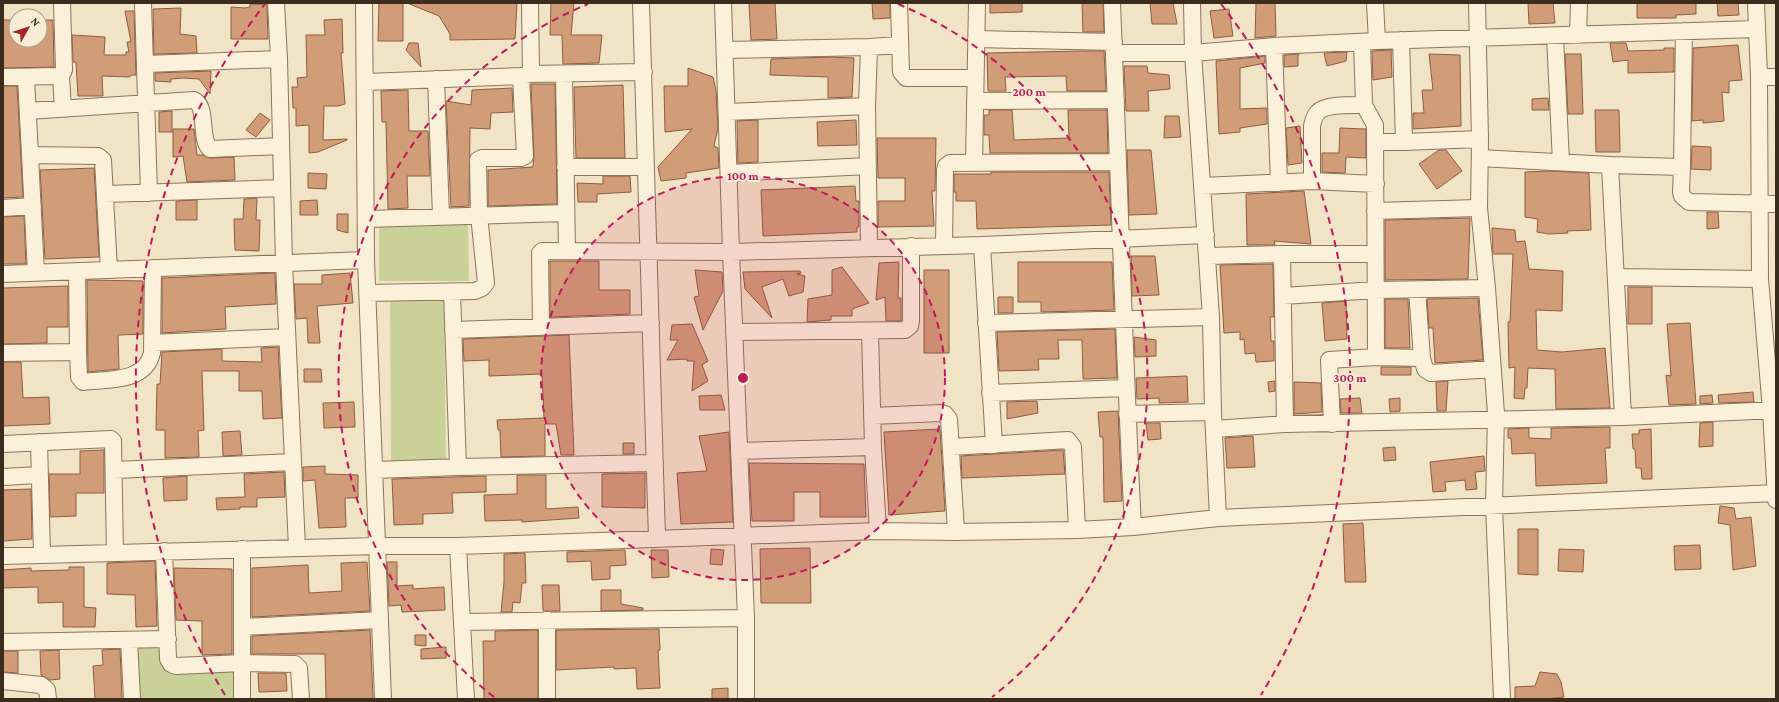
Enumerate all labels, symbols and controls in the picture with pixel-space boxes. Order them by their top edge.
north arrow [8,8,48,48]
text: N [29,15,43,29]
text: 200 m [1012,85,1046,99]
text: 100 m [727,169,760,183]
centre of rings [736,371,750,385]
text: 300 m [1334,371,1367,385]

